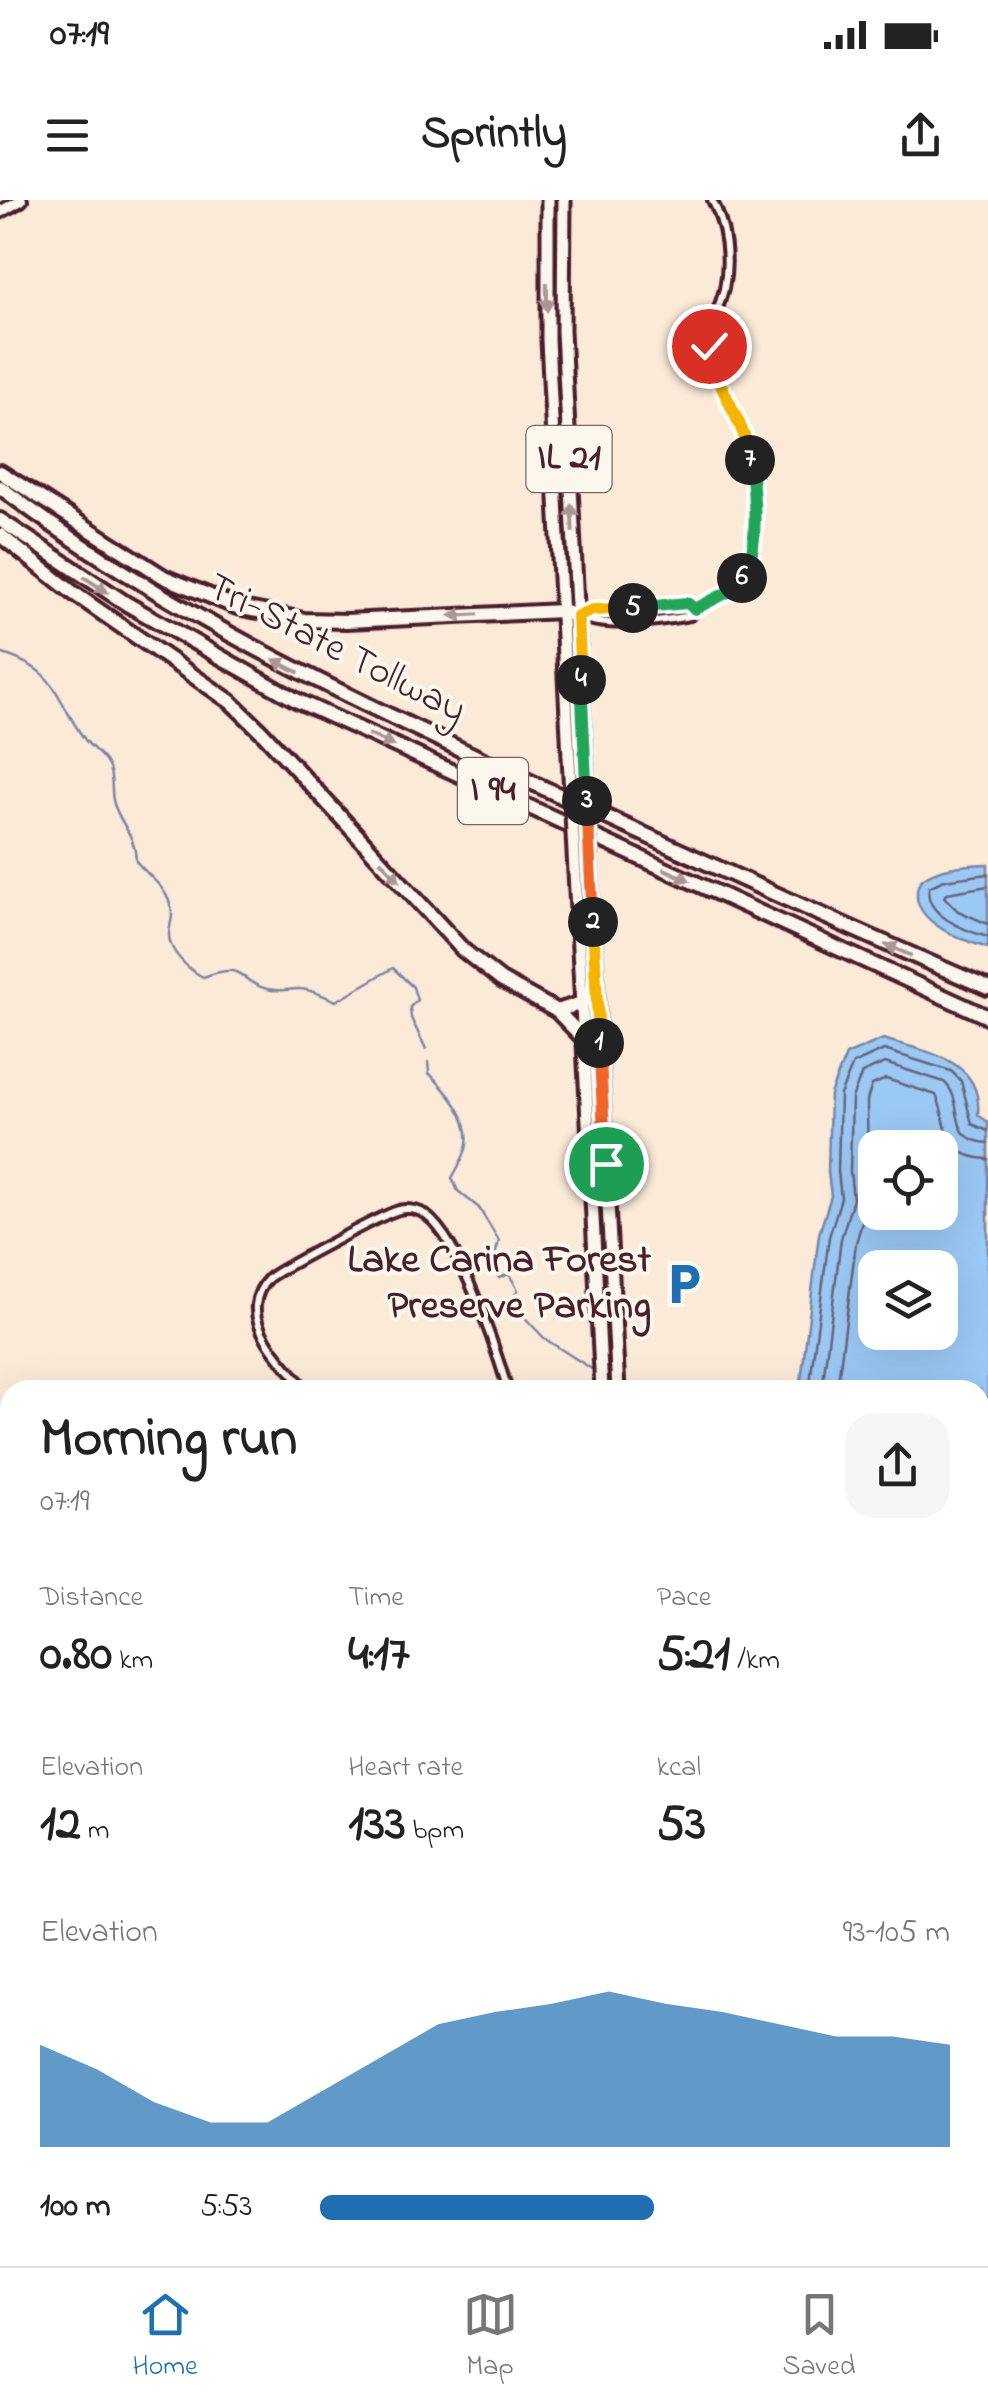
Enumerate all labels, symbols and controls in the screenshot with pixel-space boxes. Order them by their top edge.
text: 07:19 [50,7,109,63]
text: Sprintly [421,102,567,168]
icon: menu [40,108,95,163]
icon: share [893,108,948,163]
one-way arrow [539,282,555,314]
pin [667,304,752,389]
icon: check [682,319,737,374]
road number: IL 21 [526,426,612,492]
pin: 7 [725,435,775,485]
text: 7 [744,439,756,480]
one-way arrow [564,502,580,534]
pin: 6 [717,553,767,603]
text: 6 [736,557,748,598]
street label: Tri-State Tollway [196,559,476,741]
one-way arrow [83,575,110,593]
pin: 5 [608,583,658,633]
text: 5 [625,587,641,628]
one-way arrow [448,607,480,623]
pin: 4 [556,655,606,705]
one-way arrow [271,658,300,675]
text: 4 [575,659,587,700]
one-way arrow [367,732,396,749]
road number: I 94 [458,758,528,824]
pin: 3 [562,776,612,826]
text: 3 [581,780,593,821]
one-way arrow [379,858,401,883]
one-way arrow [662,867,692,883]
pin: 2 [568,897,618,947]
text: 2 [586,901,600,942]
one-way arrow [884,942,913,958]
pin: 1 [574,1018,624,1068]
text: 1 [595,1022,603,1063]
pin [564,1122,649,1207]
map controls [858,1130,958,1350]
button: locate [858,1130,958,1230]
icon: arrive [579,1137,634,1192]
place label: Lake Carina Forest Preserve Parking [347,1232,652,1337]
button: layers [858,1250,958,1350]
parking icon: Lake Carina Forest Preserve Parking [660,1260,708,1308]
text: Morning run [40,1401,297,1481]
button: share [845,1413,950,1518]
text: 07:19 [40,1479,90,1526]
text: Distance [40,1578,143,1619]
text: Time [348,1578,404,1619]
text: Pace [657,1578,711,1619]
text: 0.80 [40,1619,112,1692]
text: 4:17 [348,1619,410,1692]
text: 5:21 [657,1619,730,1692]
text: km [112,1641,153,1682]
text: /km [730,1641,780,1682]
text: Elevation [40,1748,143,1789]
text: Heart rate [348,1748,463,1789]
text: kcal [657,1748,701,1789]
text: 12 [40,1789,81,1862]
text: 133 [348,1789,406,1862]
text: 53 [657,1789,706,1862]
text: m [81,1811,109,1852]
text: bpm [406,1811,464,1852]
text: Elevation [40,1910,158,1957]
text: 93–105 m [843,1910,950,1957]
text: 100 m [40,2184,111,2231]
text: 5:53 [200,2184,253,2231]
tab: Home [132,2287,198,2388]
tab: Map [463,2287,518,2388]
tab: Saved [782,2287,856,2388]

